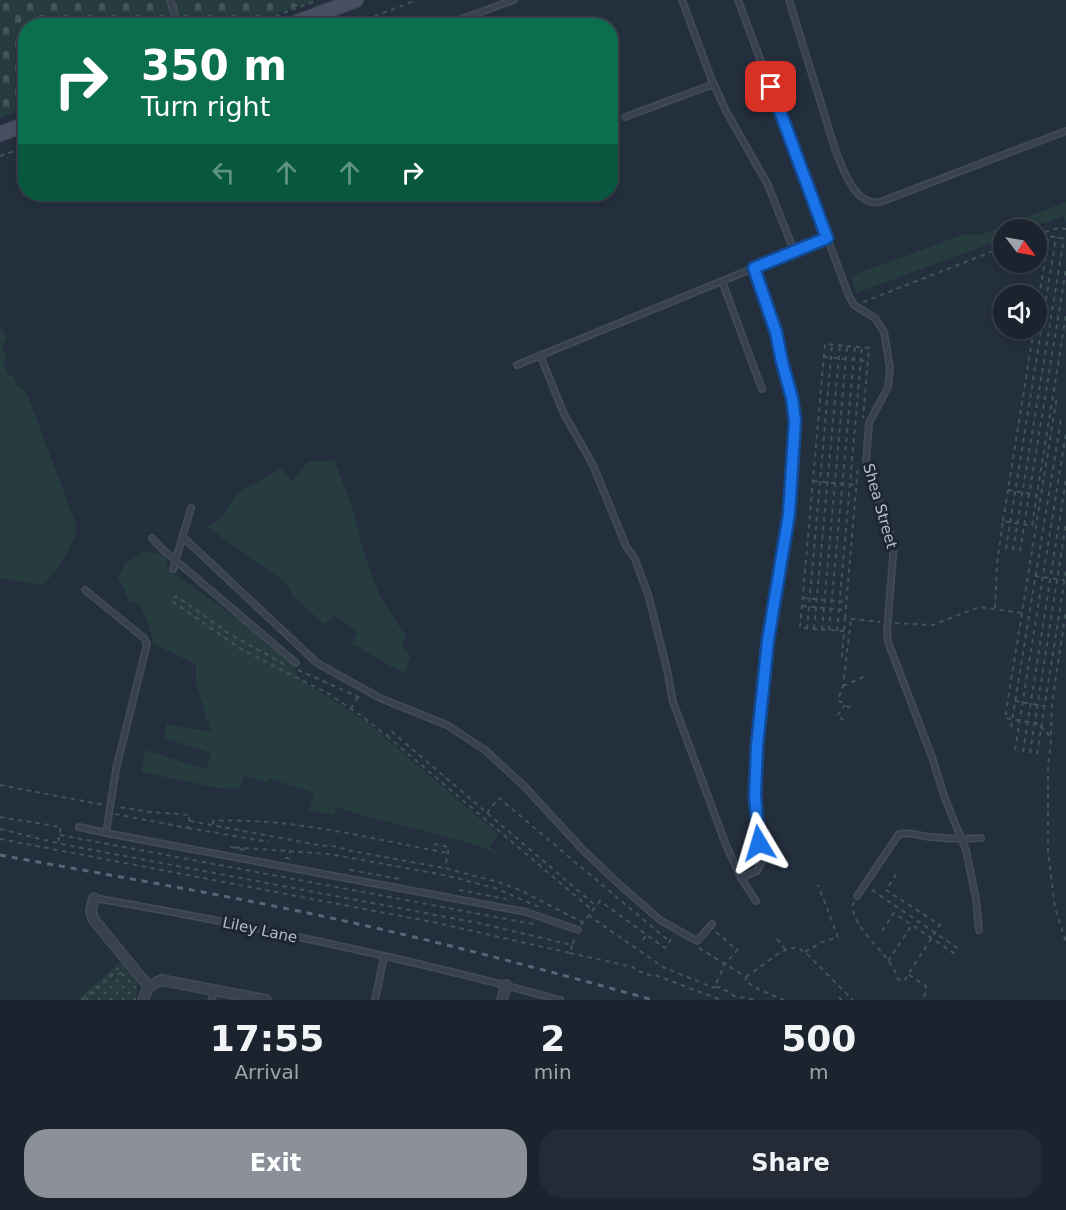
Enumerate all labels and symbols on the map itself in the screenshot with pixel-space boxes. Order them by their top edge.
pin [745,61,796,112]
north arrow [993,219,1047,273]
street label: Shea Street [859,461,901,551]
position arrow [727,811,791,875]
street label: Liley Lane [221,913,299,947]

